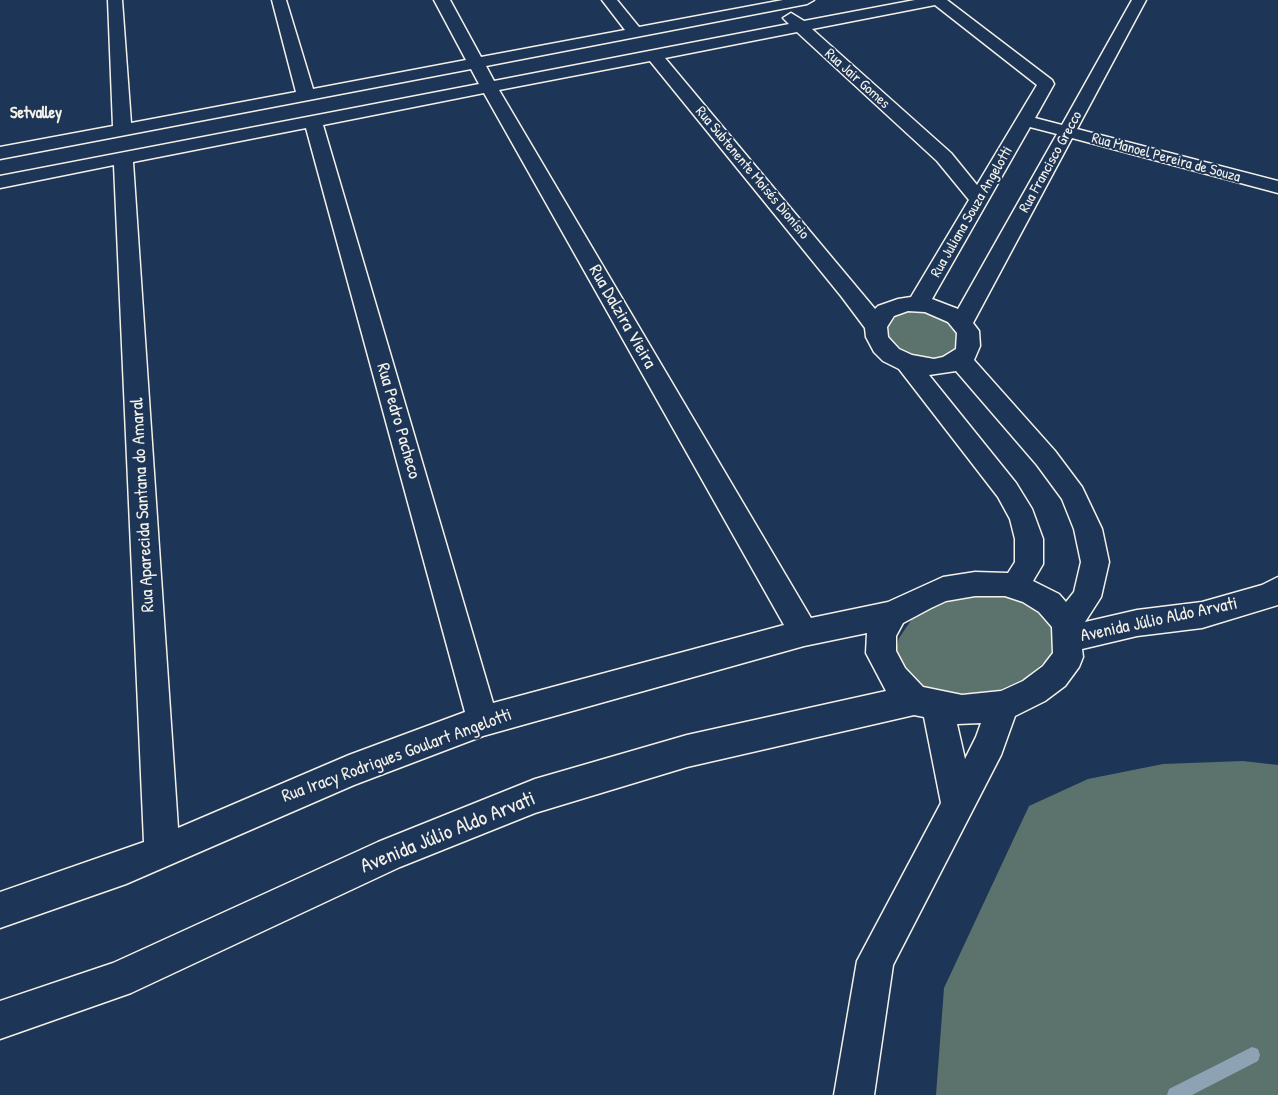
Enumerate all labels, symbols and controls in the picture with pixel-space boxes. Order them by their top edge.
street label: Rua Jair Gomes [821,45,893,113]
street label: Rua Subtenente Moisés Dionísio [691,103,813,243]
district label: Setvalley [10,104,62,124]
street label: Rua Francisco Grecco [1016,108,1086,216]
street label: Rua Manoel Pereira de Souza [1090,129,1242,187]
street label: Rua Juliana Souza Angelotti [927,143,1017,281]
street label: Rua Dalzira Vieira [584,261,660,373]
street label: Rua Pedro Pacheco [371,361,425,481]
street label: Rua Aparecida Santana do Amaral [127,397,159,613]
street label: Avenida Júlio Aldo Arvati [1079,593,1239,647]
street label: Rua Iracy Rodrigues Goulart Angelotti [279,704,515,808]
street label: Avenida Júlio Aldo Arvati [357,786,539,880]

